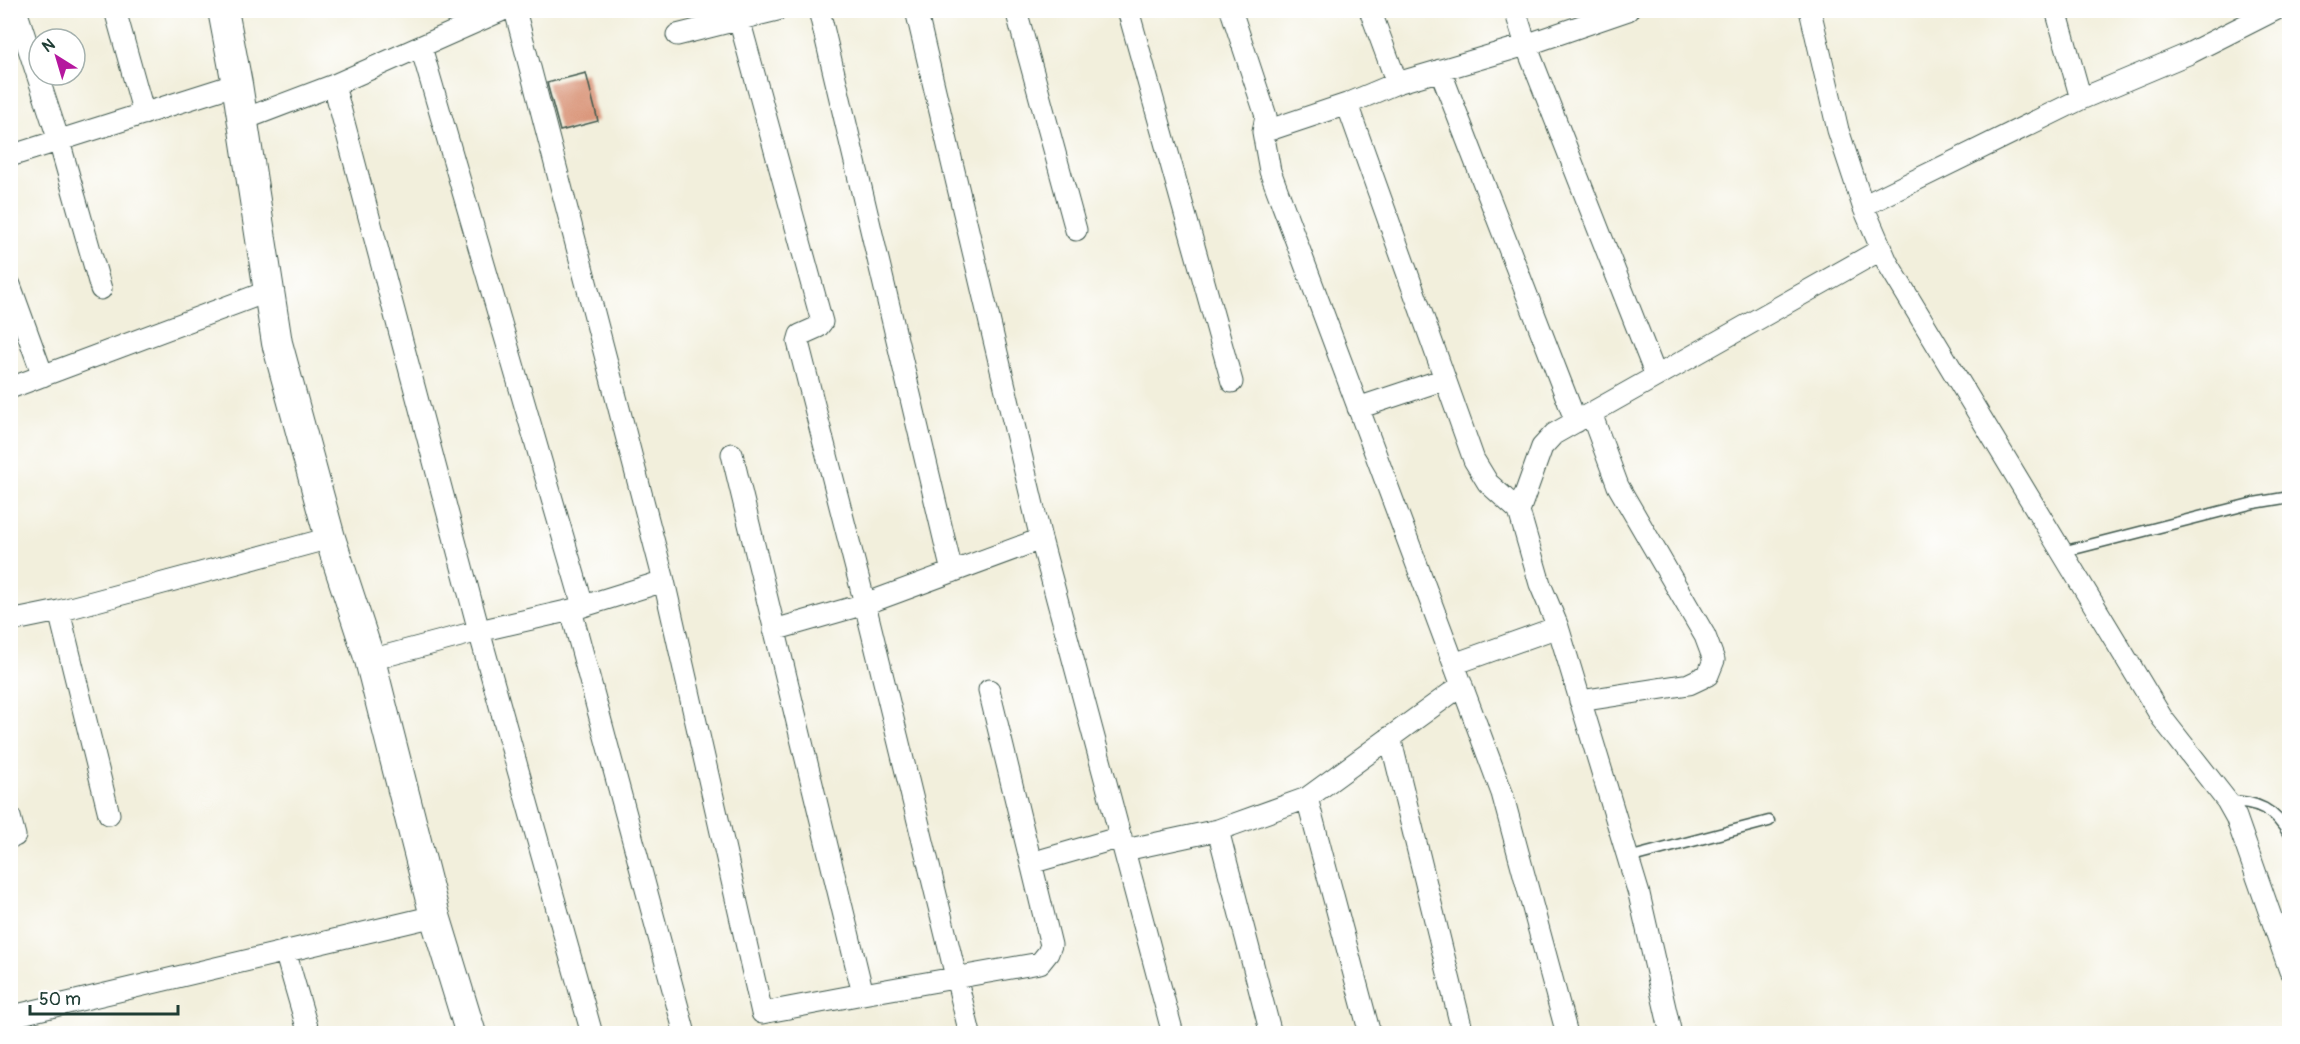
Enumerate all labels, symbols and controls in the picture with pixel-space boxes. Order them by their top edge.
north arrow [27,27,87,87]
text: N [38,34,59,57]
scale bar [30,978,178,1016]
text: 50 m [39,988,81,1011]

